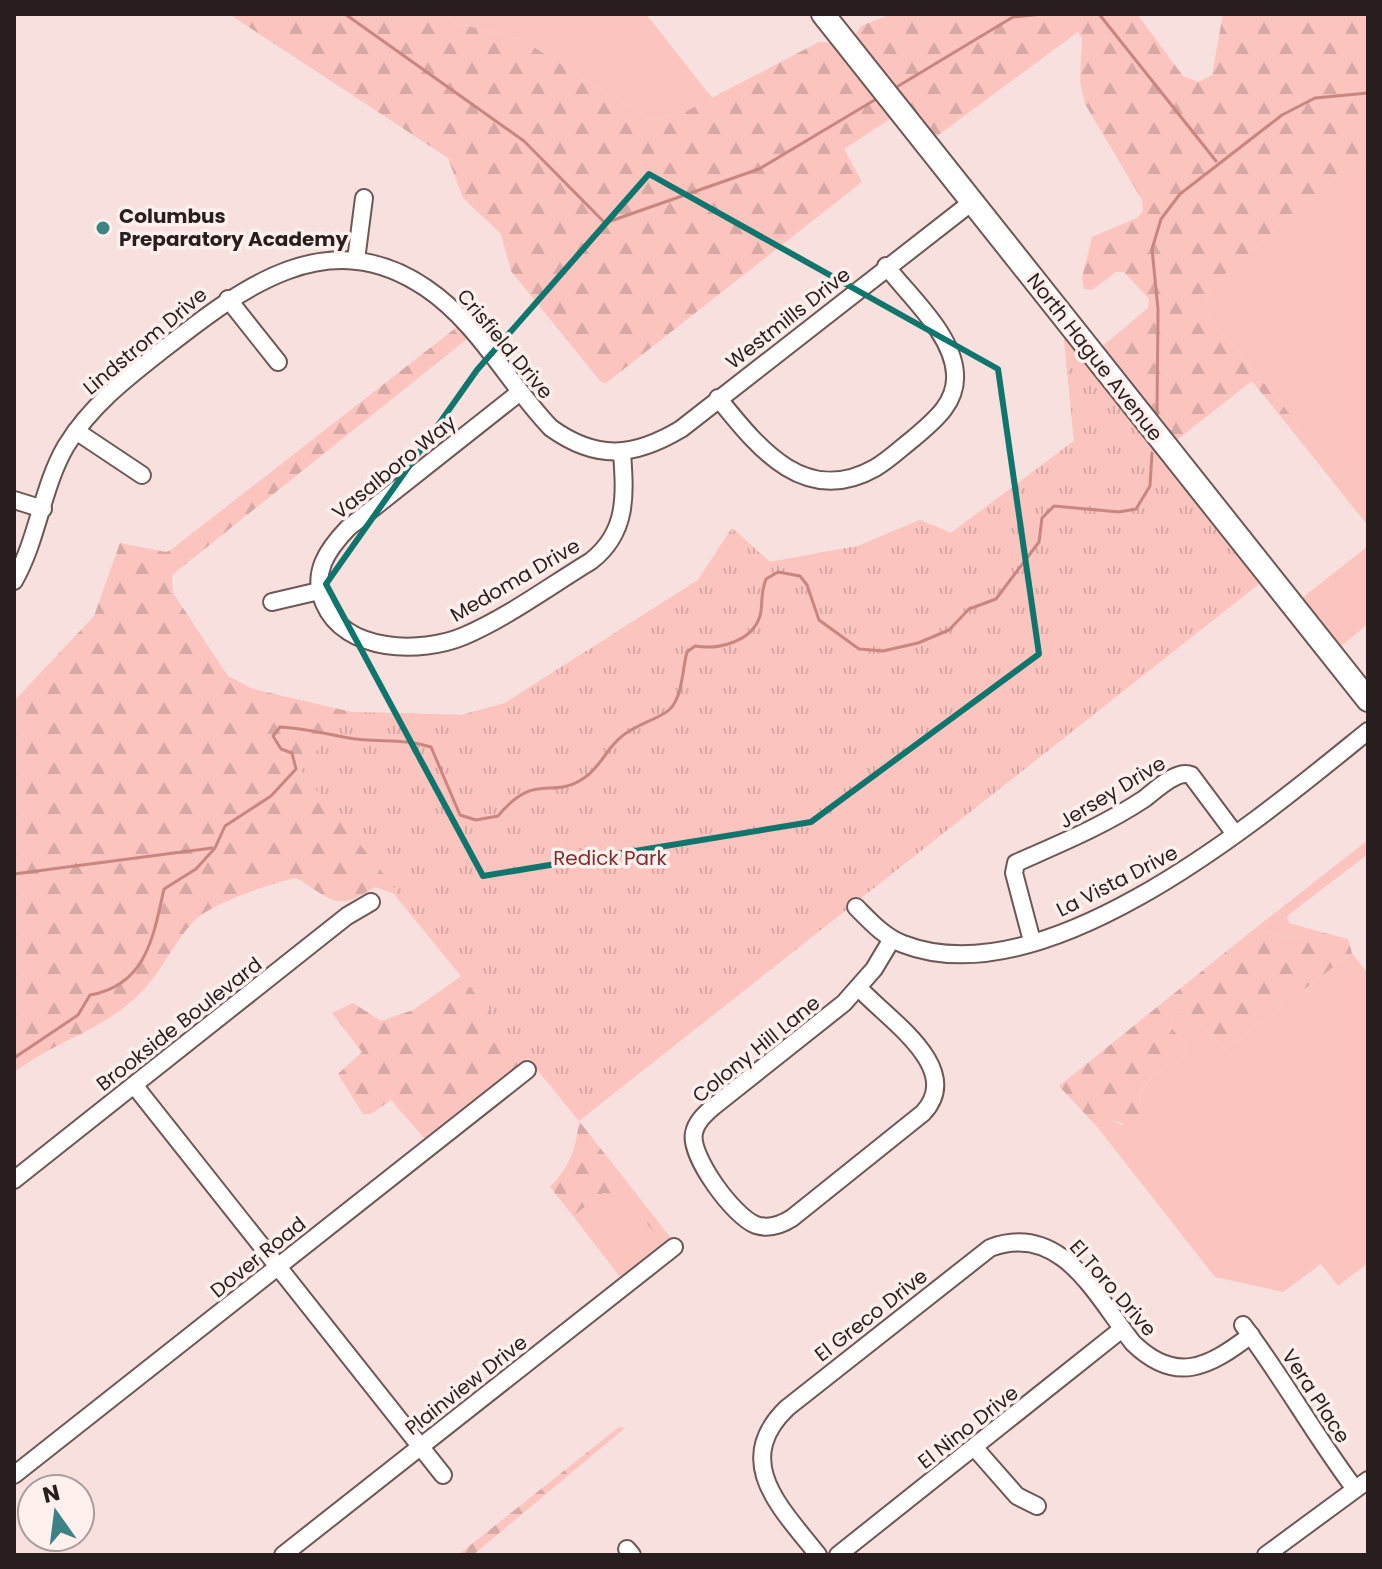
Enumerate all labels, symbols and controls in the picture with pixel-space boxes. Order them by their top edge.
place label: Columbus Preparatory Academy [119,202,348,253]
marker: Columbus Preparatory Academy [94,219,112,237]
street label: Westmills Drive [720,261,856,375]
street label: North Hague Avenue [1020,267,1170,447]
street label: Lindstrom Drive [77,281,213,401]
street label: Crisfield Drive [451,283,559,405]
street label: Vasalboro Way [326,408,462,526]
street label: Medoma Drive [445,531,585,629]
street label: Jersey Drive [1053,749,1171,835]
street label: La Vista Drive [1052,838,1182,924]
park label: Redick Park [553,844,668,872]
street label: Brookside Boulevard [90,950,268,1098]
street label: Colony Hill Lane [686,989,826,1109]
street label: Dover Road [204,1210,312,1304]
street label: El Toro Drive [1063,1234,1163,1342]
street label: El Greco Drive [809,1262,933,1368]
street label: Plainview Drive [399,1328,533,1442]
street label: Vera Place [1275,1344,1357,1448]
street label: El Nino Drive [912,1379,1024,1475]
north arrow [16,1473,96,1553]
text: N [40,1477,63,1511]

